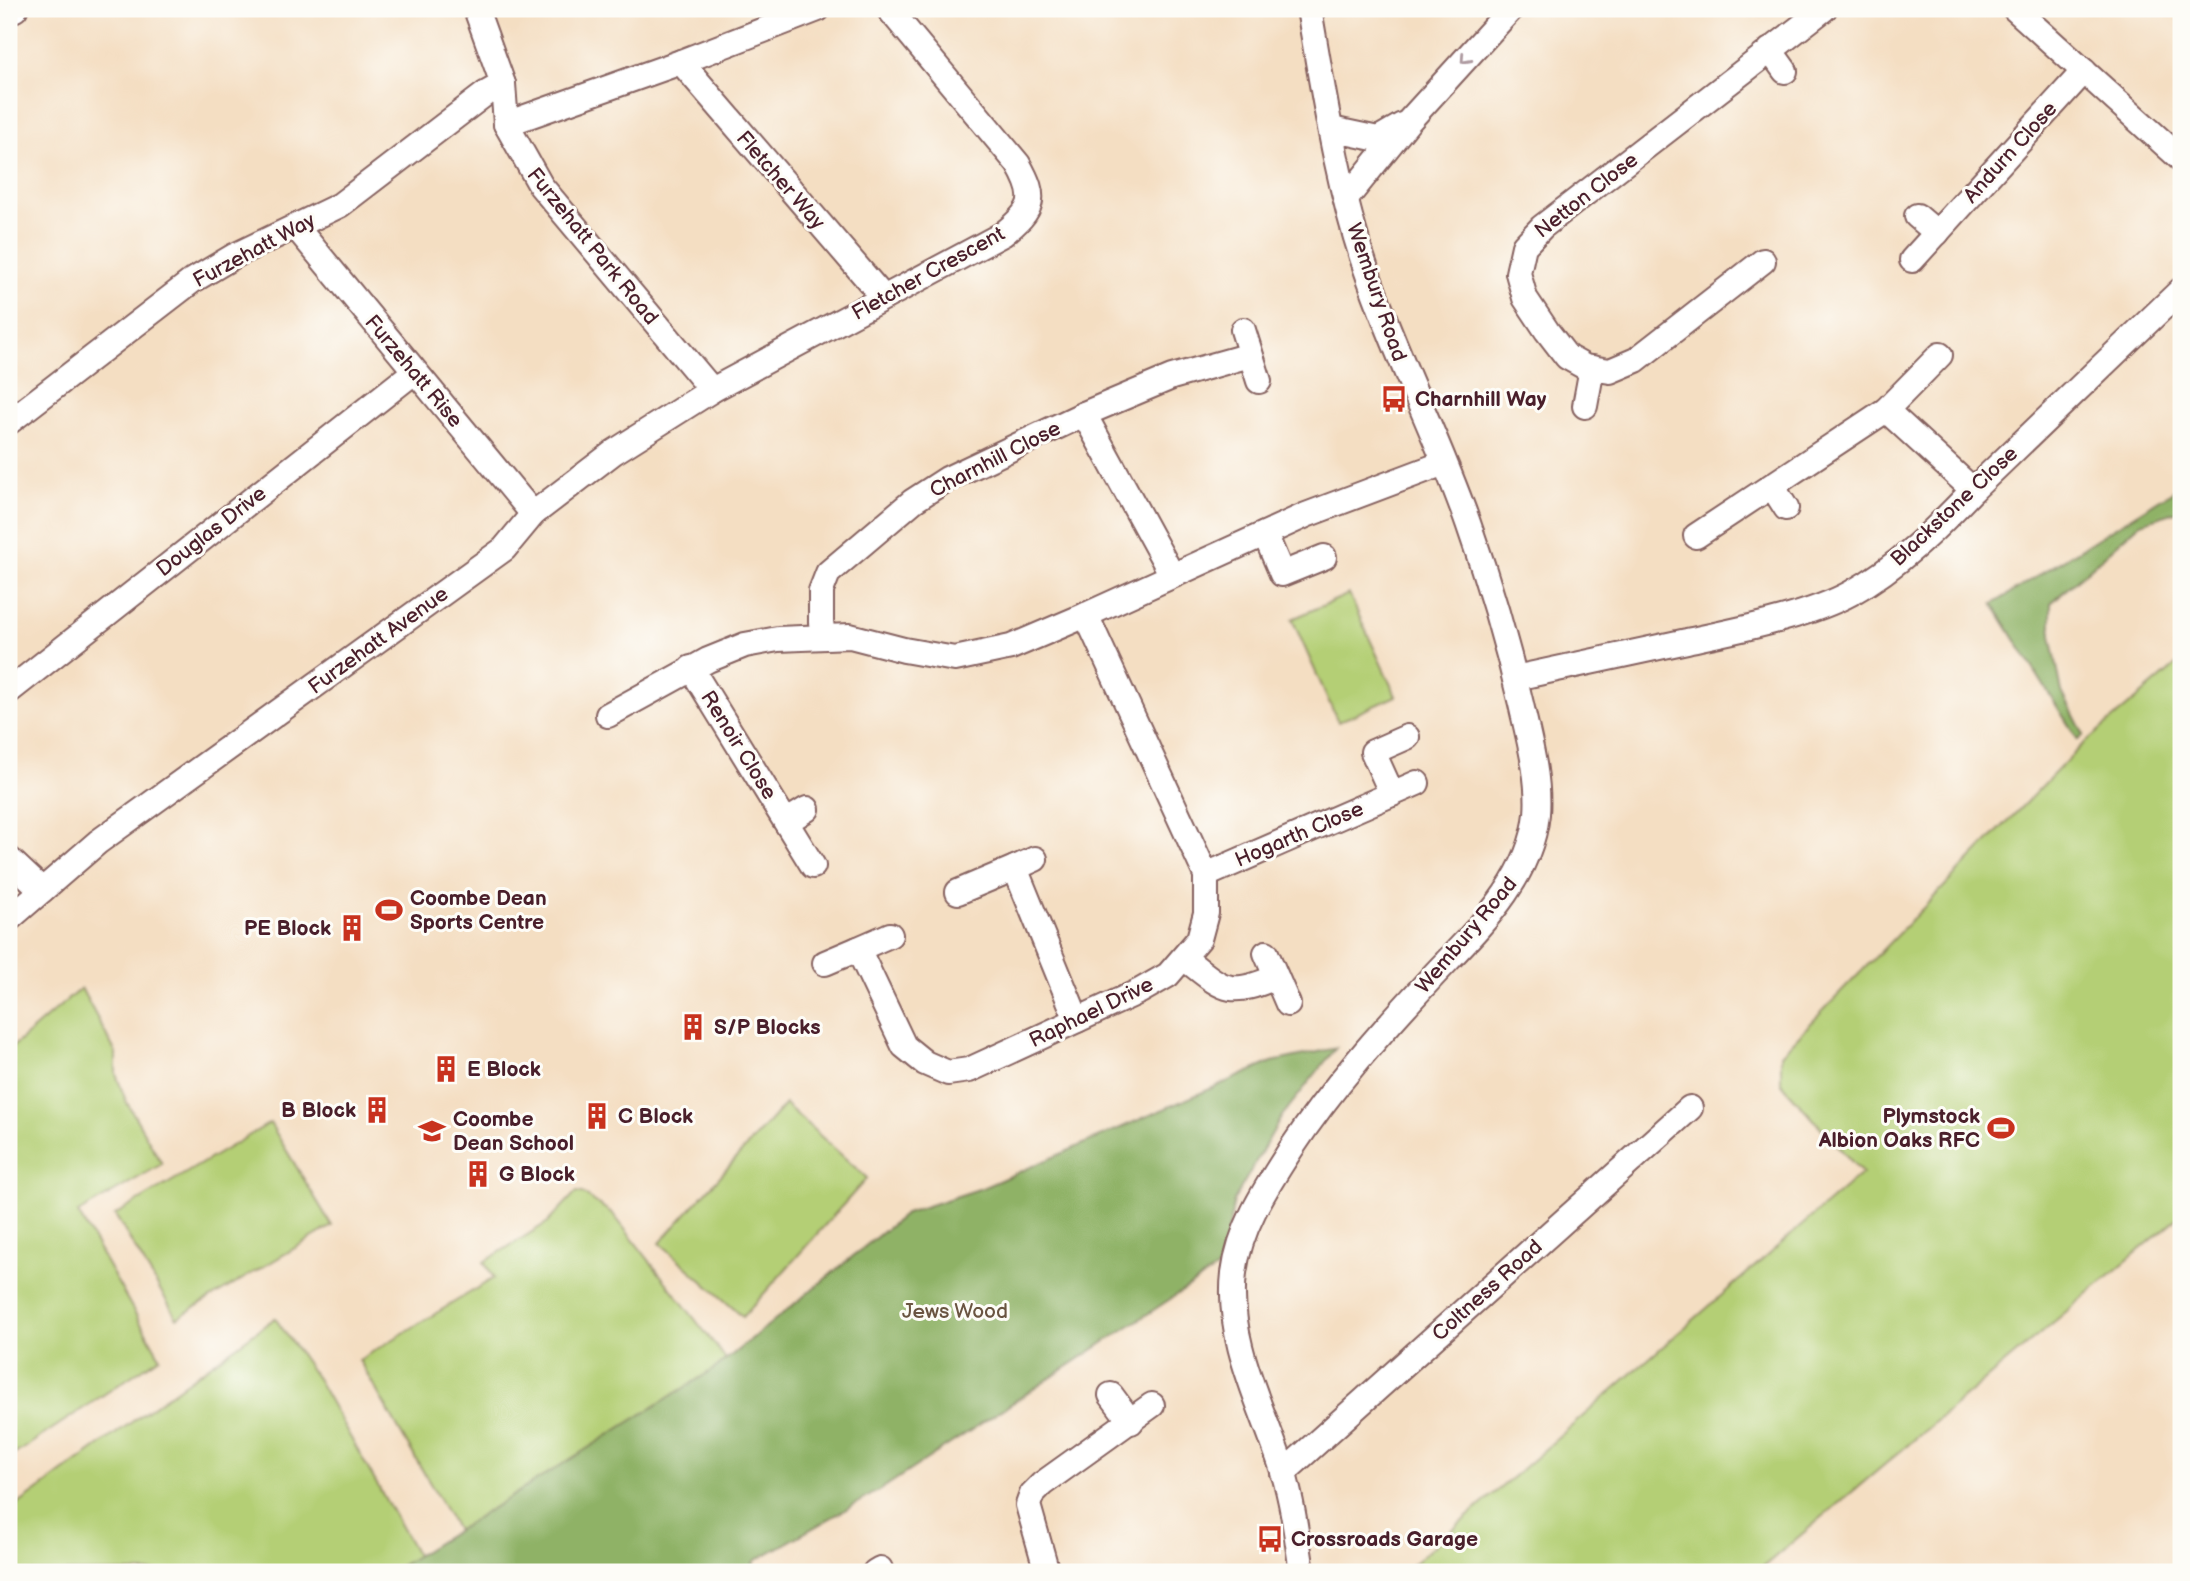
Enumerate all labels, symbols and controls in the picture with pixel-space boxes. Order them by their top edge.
one-way arrow [1461,51,1473,64]
street label: Andurn Close [1958,97,2062,208]
street label: Fletcher Way [731,126,831,235]
street label: Netton Close [1530,147,1643,243]
street label: Furzehatt Park Road [522,163,664,330]
street label: Furzehatt Way [189,208,320,293]
street label: Wembury Road [1341,220,1412,365]
street label: Fletcher Crescent [848,221,1009,326]
street label: Furzehatt Rise [359,310,468,433]
bus stop icon: Charnhill Way [1379,384,1409,414]
place label: Charnhill Way [1415,387,1547,412]
street label: Charnhill Close [926,416,1065,503]
street label: Blackstone Close [1886,441,2023,572]
street label: Douglas Drive [151,481,271,582]
street label: Furzehatt Avenue [304,581,453,699]
street label: Renoir Close [695,686,782,804]
street label: Hogarth Close [1231,796,1367,873]
street label: Wembury Road [1410,872,1522,999]
place label: Coombe Dean Sports Centre [410,886,547,935]
sports icon: Coombe Dean Sports Centre [374,895,404,925]
building icon: PE Block [337,913,367,943]
place label: PE Block [244,916,331,941]
street label: Raphael Drive [1025,972,1157,1053]
building icon: S/P Blocks [678,1012,708,1042]
place label: S/P Blocks [714,1015,820,1040]
building icon: E Block [431,1054,461,1084]
place label: E Block [467,1057,541,1082]
building icon: B Block [362,1095,392,1125]
place label: B Block [281,1098,356,1123]
building icon: C Block [582,1101,612,1131]
place label: C Block [618,1104,693,1129]
place label: Plymstock Albion Oaks RFC [1818,1104,1980,1153]
place label: Coombe Dean School [453,1107,574,1156]
sports icon: Plymstock Albion Oaks RFC [1986,1113,2016,1143]
school or university icon: Coombe Dean School [417,1116,447,1146]
building icon: G Block [463,1159,493,1189]
place label: G Block [499,1162,575,1187]
street label: Coltness Road [1427,1234,1548,1346]
park label: Jews Wood [902,1299,1008,1324]
bus stop icon: Crossroads Garage [1255,1524,1285,1554]
place label: Crossroads Garage [1291,1527,1478,1552]

